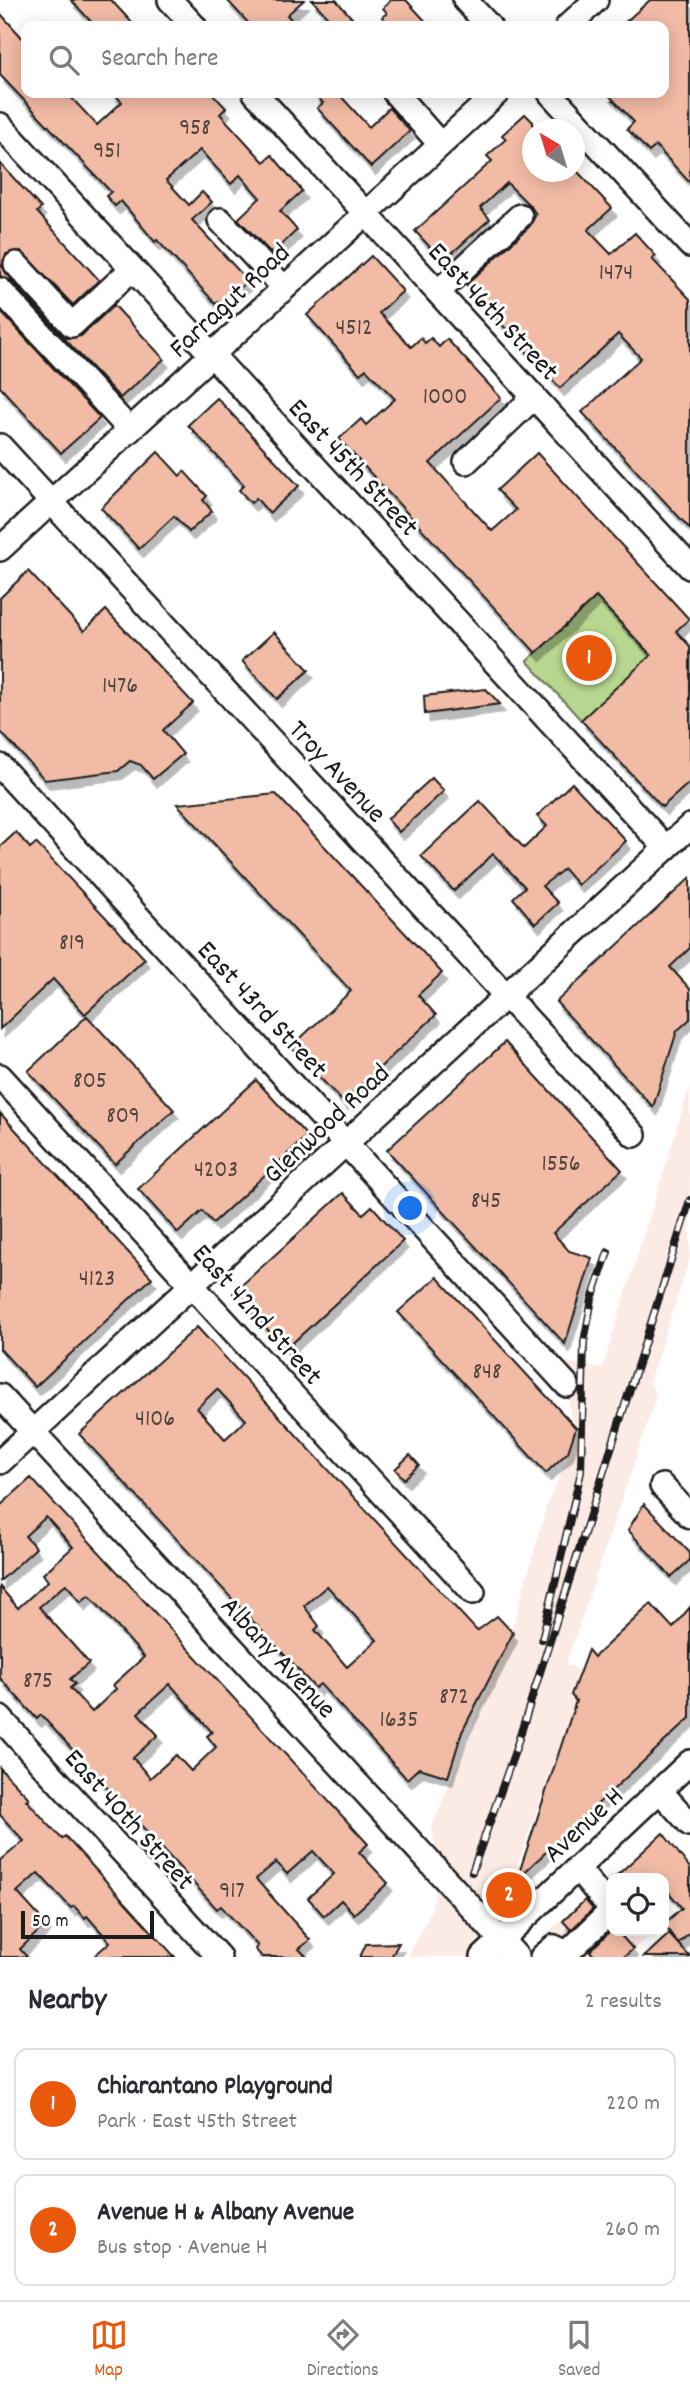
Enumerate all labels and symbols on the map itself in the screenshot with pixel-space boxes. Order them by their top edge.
house number: 958 [179,112,211,146]
north arrow [522,119,585,182]
house number: 951 [93,135,121,169]
street label: East 46th Street [416,235,566,392]
street label: Farragut Road [162,236,301,369]
house number: 1474 [599,257,633,291]
house number: 4512 [336,312,372,346]
house number: 1000 [423,381,467,415]
street label: East 45th Street [277,391,426,548]
pin: 1 [566,632,612,684]
house number: 1476 [102,670,138,704]
street label: Troy Avenue [277,713,394,834]
house number: 819 [59,927,85,961]
street label: East 43rd Street [186,933,335,1090]
street label: Glenwood Road [256,1056,401,1195]
house number: 805 [73,1065,107,1099]
house number: 809 [106,1100,140,1134]
house number: 1556 [541,1148,581,1182]
house number: 4203 [194,1154,238,1188]
house number: 845 [471,1185,501,1219]
your location [393,1191,427,1225]
street label: East 42nd Street [181,1237,330,1396]
house number: 4123 [79,1263,115,1297]
house number: 848 [472,1356,502,1390]
house number: 4106 [135,1403,175,1437]
street label: Albany Avenue [209,1589,344,1730]
house number: 875 [23,1665,53,1699]
house number: 872 [439,1681,469,1715]
house number: 1635 [380,1704,418,1738]
street label: East 40th Street [53,1741,202,1901]
street label: Avenue H [536,1779,635,1874]
pin: 2 [486,1869,532,1921]
house number: 917 [219,1875,245,1909]
scale bar [21,1908,154,1940]

